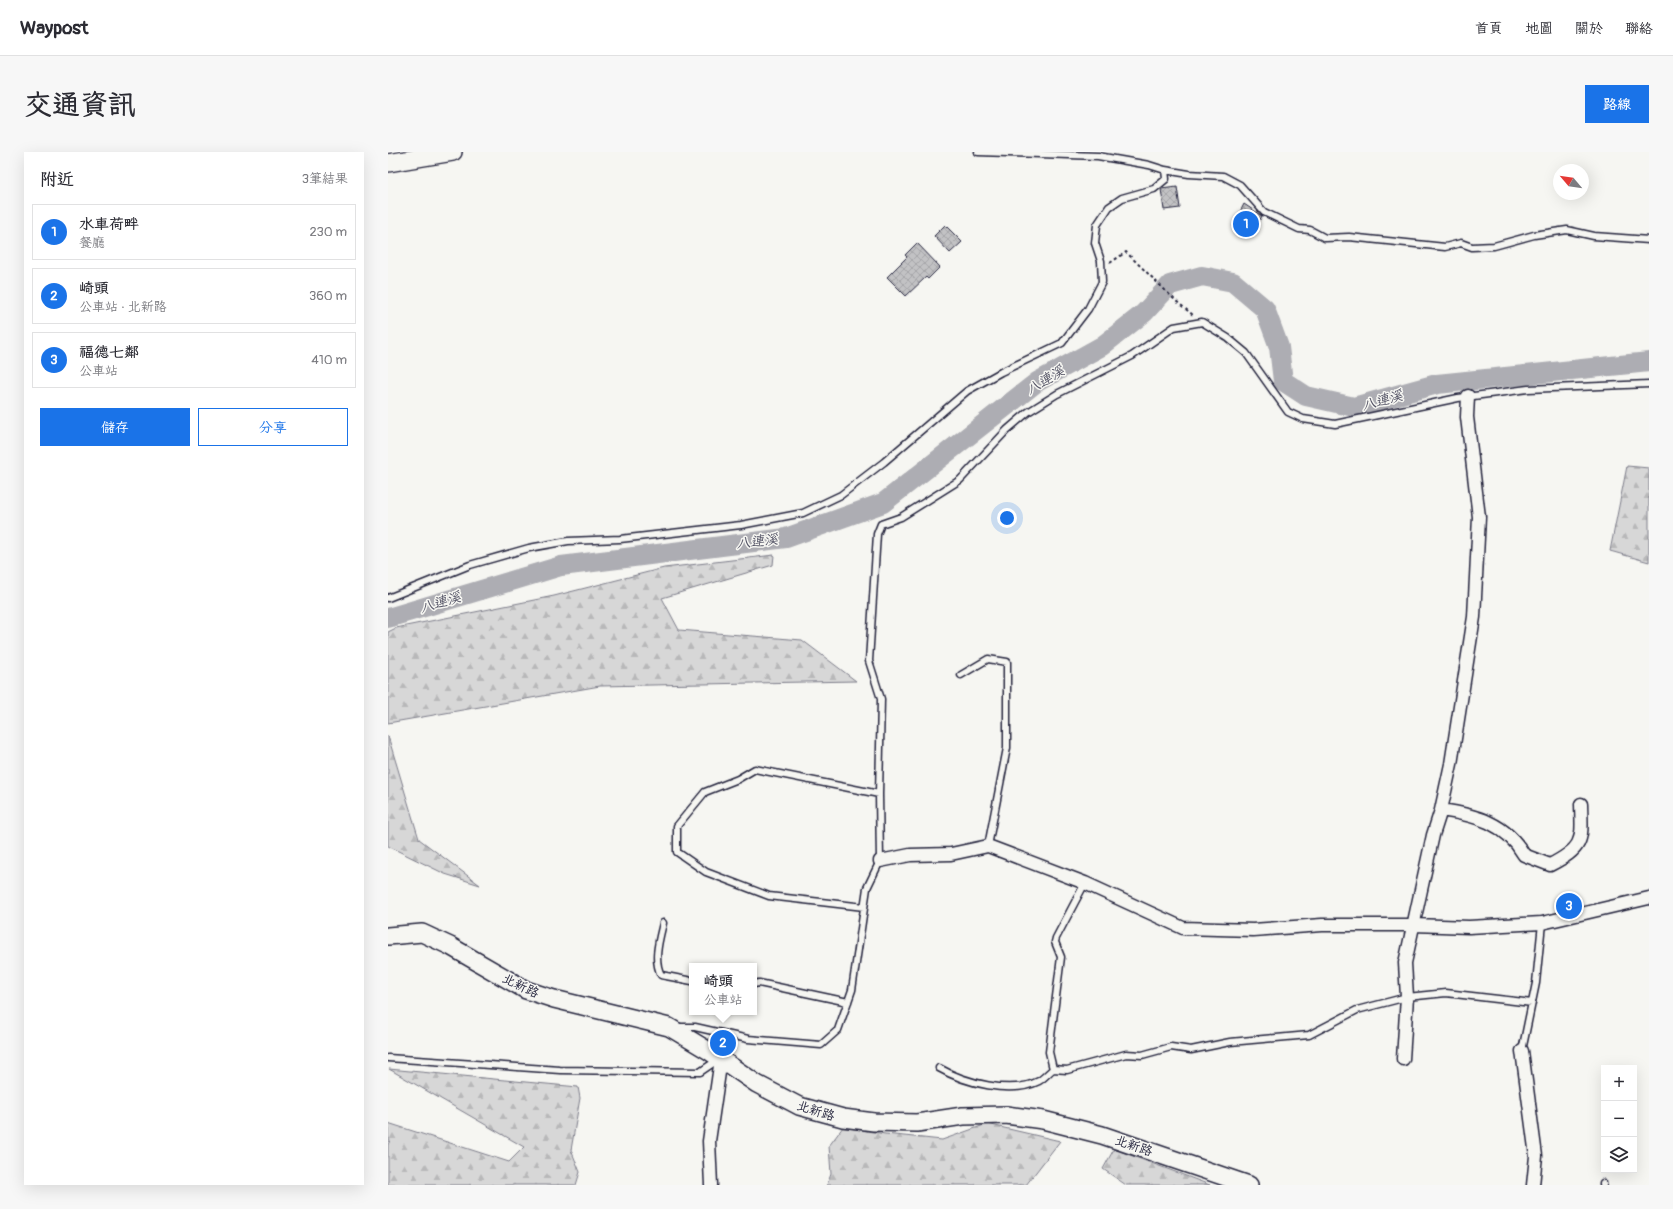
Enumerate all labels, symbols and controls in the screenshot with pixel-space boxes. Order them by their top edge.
text: Waypost [20,16,89,40]
text: 首頁 [1475,20,1503,37]
text: 地圖 [1525,20,1553,37]
text: 關於 [1575,20,1603,37]
text: 聯絡 [1625,20,1653,37]
button: 路線 [1585,85,1649,123]
text: 交通資訊 [24,88,136,123]
north arrow [1553,164,1589,200]
text: 附近 [40,169,74,190]
text: 3筆結果 [302,171,348,187]
pin: 1 [1233,209,1259,239]
text: 水車荷畔 [79,215,139,234]
text: 1 [51,224,57,240]
text: 230 m [310,224,347,240]
text: 餐廳 [79,235,105,251]
text: 崎頭 [79,279,109,298]
text: 2 [50,288,58,304]
text: 360 m [309,288,347,304]
text: 公車站 · 北新路 [79,299,167,315]
text: 福德七鄰 [79,343,139,362]
text: 3 [50,352,58,368]
text: 410 m [311,352,347,368]
water label: 八連溪 [1023,362,1068,399]
text: 公車站 [79,363,118,379]
water label: 八連溪 [1360,386,1406,414]
button: 儲存 [40,408,190,446]
button: 分享 [198,408,348,446]
your location [997,508,1017,528]
water label: 八連溪 [735,530,780,552]
water label: 八連溪 [418,588,464,617]
pin: 3 [1556,891,1582,921]
popup [689,963,757,1015]
street label: 北新路 [500,970,542,1002]
text: 崎頭 [703,972,734,991]
text: 公車站 [703,992,743,1008]
pin: 2 [710,1028,736,1058]
map controls [1601,1065,1637,1173]
button: + [1601,1065,1637,1101]
street label: 北新路 [795,1098,837,1124]
button: − [1601,1101,1637,1137]
street label: 北新路 [1113,1132,1155,1160]
button: layers [1601,1137,1637,1173]

